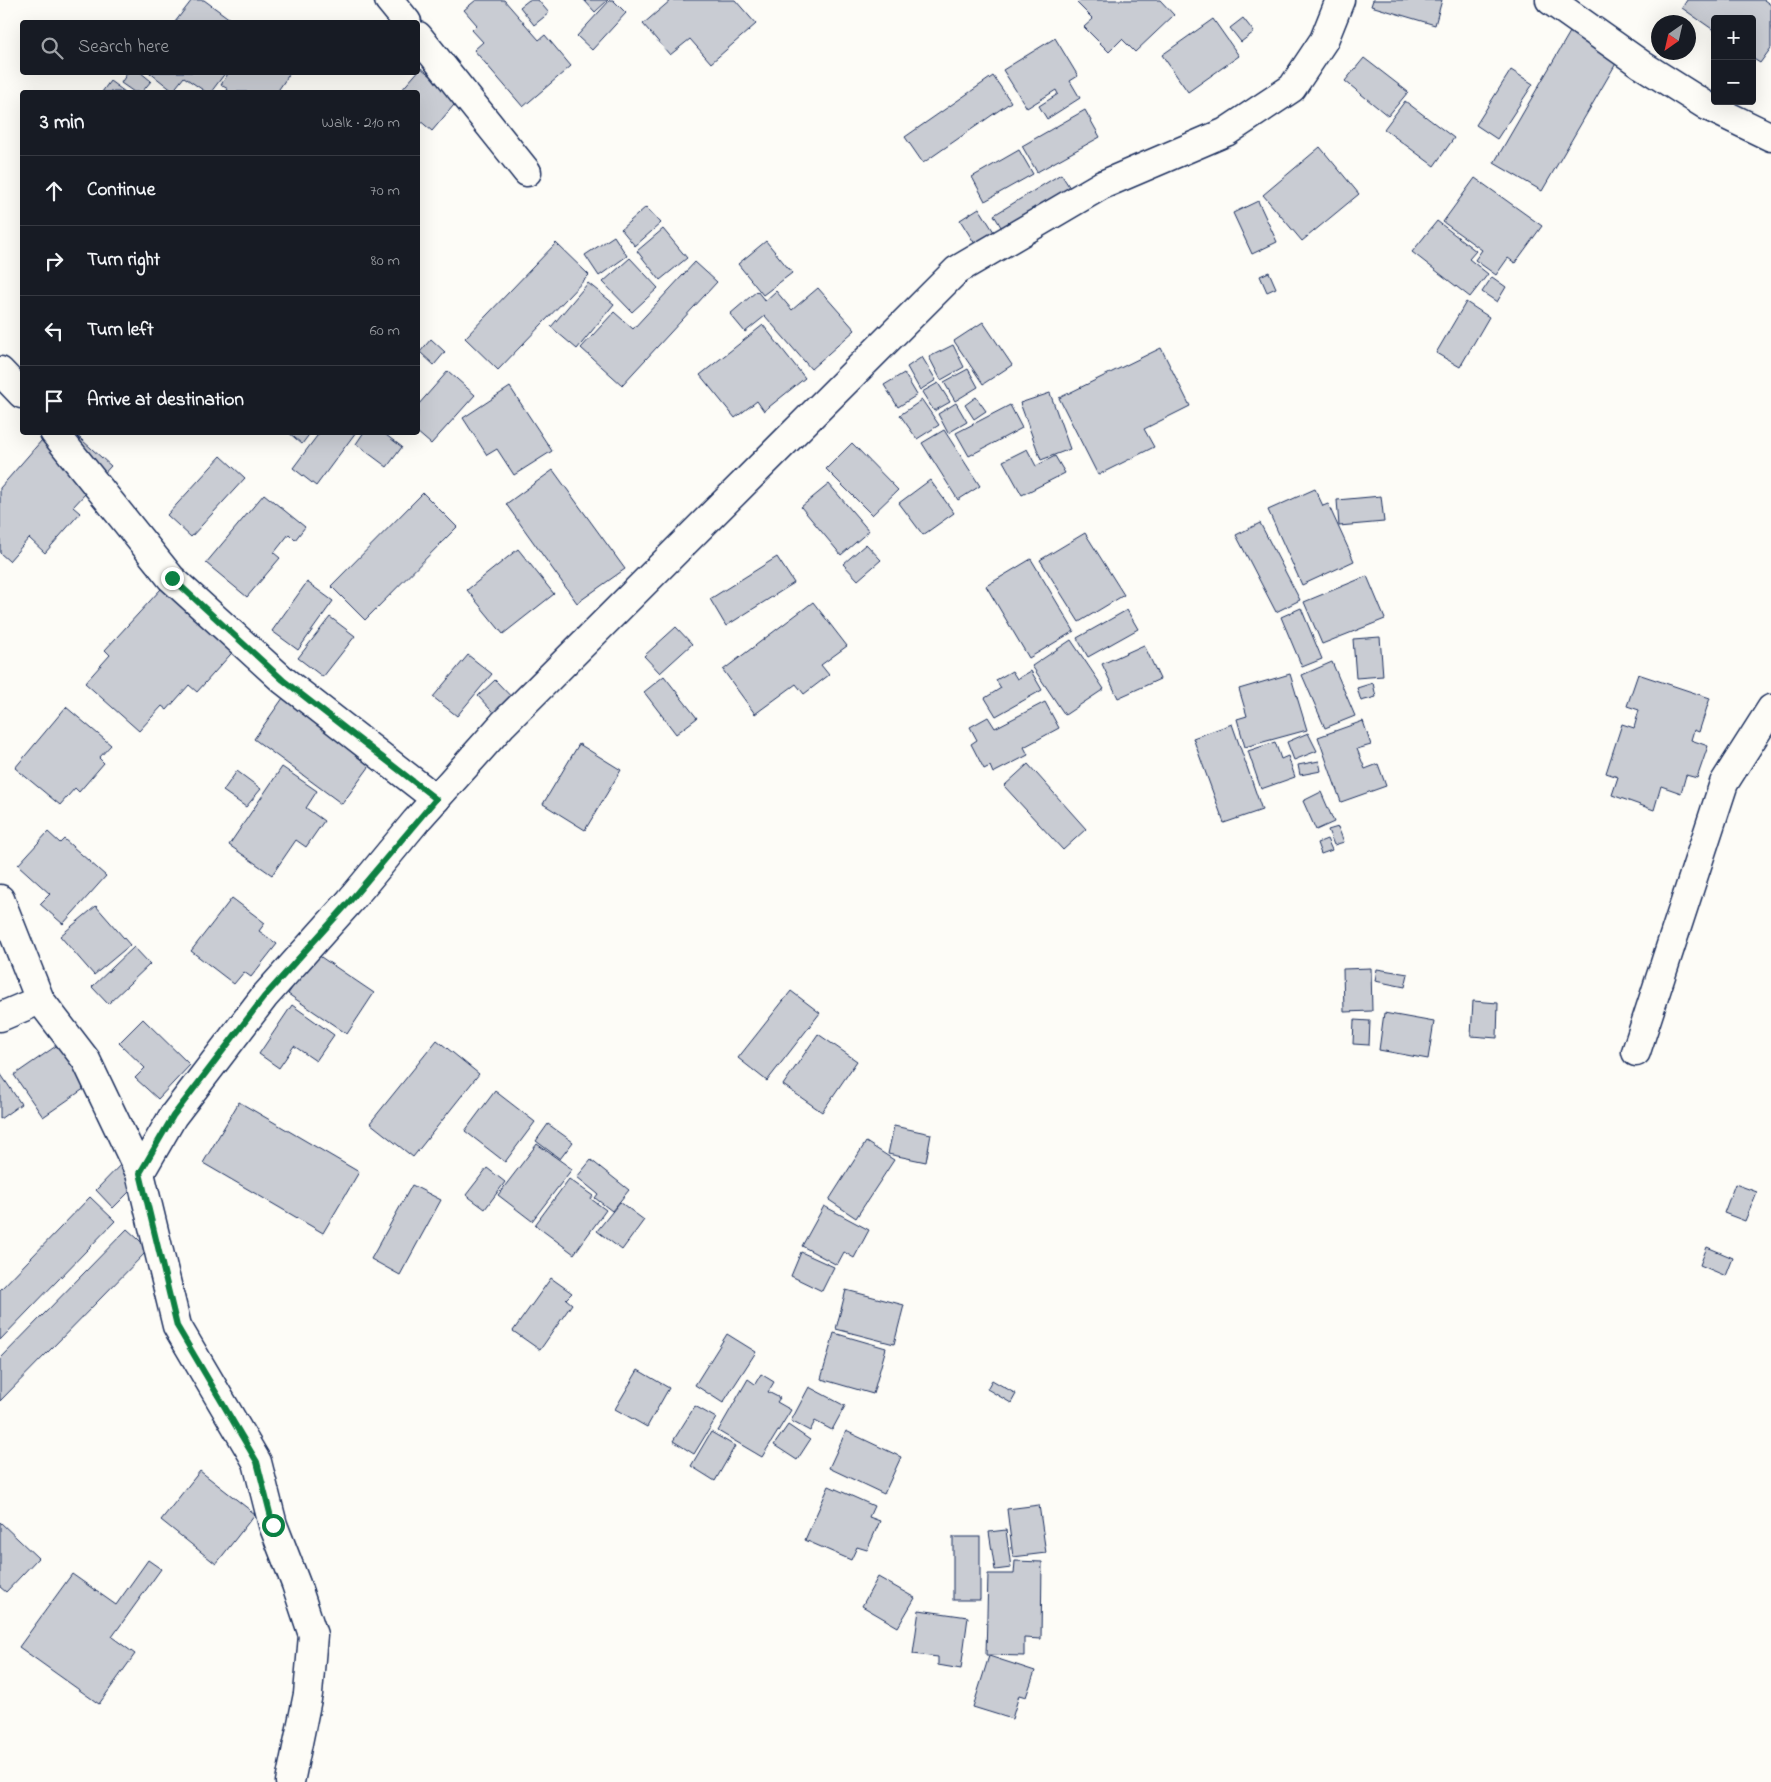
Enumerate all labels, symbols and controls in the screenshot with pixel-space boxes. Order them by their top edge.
north arrow [1651,15,1696,60]
map controls [1711,15,1756,105]
button: + [1711,15,1756,60]
search box [20,20,420,75]
icon: search [38,34,66,62]
text: Search here [78,34,169,61]
button: − [1711,60,1756,105]
text: 3 min [40,108,84,138]
text: Walk · 210 m [321,111,400,135]
icon: ahead [40,177,68,205]
text: Continue [87,177,155,204]
text: 70 m [370,179,400,203]
icon: right [40,247,68,275]
text: Turn right [87,247,160,274]
text: 80 m [371,249,400,273]
icon: left [40,317,68,345]
text: Turn left [87,317,154,344]
text: 60 m [370,319,400,343]
icon: arrive [40,387,68,415]
text: Arrive at destination [87,387,244,414]
route end [161,567,184,590]
route start [262,1514,285,1537]

